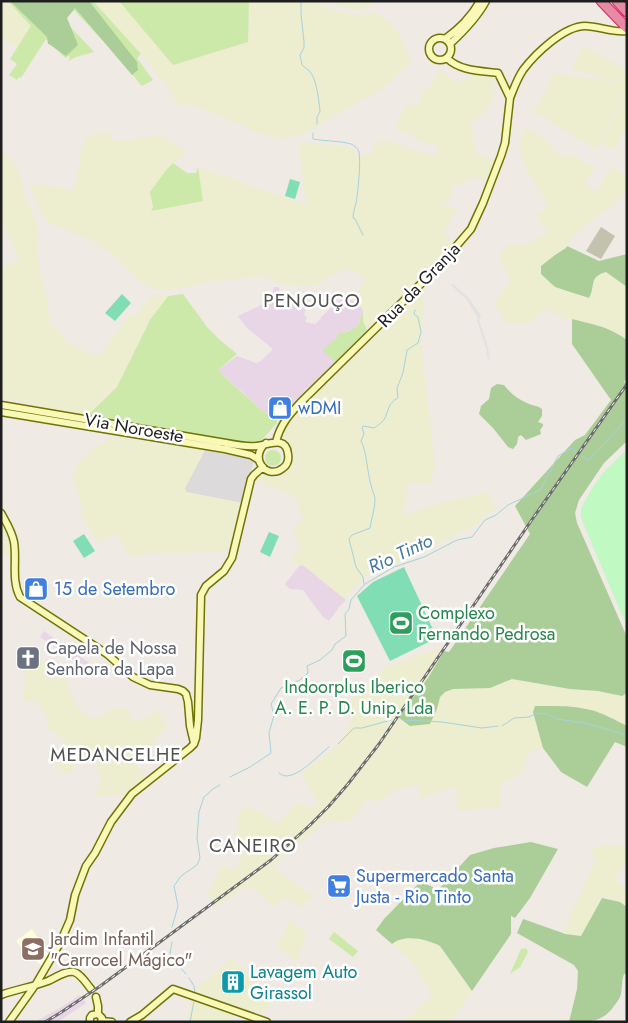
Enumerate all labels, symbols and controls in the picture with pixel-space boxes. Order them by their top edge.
street label: Rua da Granja [372,237,466,333]
district label: PENOUÇO [263,287,361,314]
shop icon: wDMI [267,395,293,421]
place label: wDMI [298,395,341,421]
street label: Via Noroeste [82,406,186,450]
water label: Rio Tinto [364,527,437,580]
shop icon: 15 de Setembro [23,576,49,602]
place label: 15 de Setembro [54,576,176,602]
place label: Complexo Fernando Pedrosa [418,600,555,647]
sports icon: Complexo Fernando Pedrosa [388,610,414,636]
place label: Capela de Nossa Senhora da Lapa [46,635,177,682]
church icon: Capela de Nossa Senhora da Lapa [15,645,41,671]
sports icon: Indoorplus Iberico A. E. P. D. Unip. Lda [341,648,367,674]
place label: Indoorplus Iberico A. E. P. D. Unip. Lda [275,674,433,721]
district label: MEDANCELHE [50,741,182,768]
district label: CANEIRO [209,832,297,859]
place label: Supermercado Santa Justa - Rio Tinto [354,863,514,910]
supermarket icon: Supermercado Santa Justa - Rio Tinto [326,873,352,899]
place label: Jardim Infantil "Carrocel Mágico" [48,926,193,973]
school or university icon: Jardim Infantil "Carrocel Mágico" [20,936,46,962]
place label: Lavagem Auto Girassol [250,959,358,1006]
building icon: Lavagem Auto Girassol [220,969,246,995]

